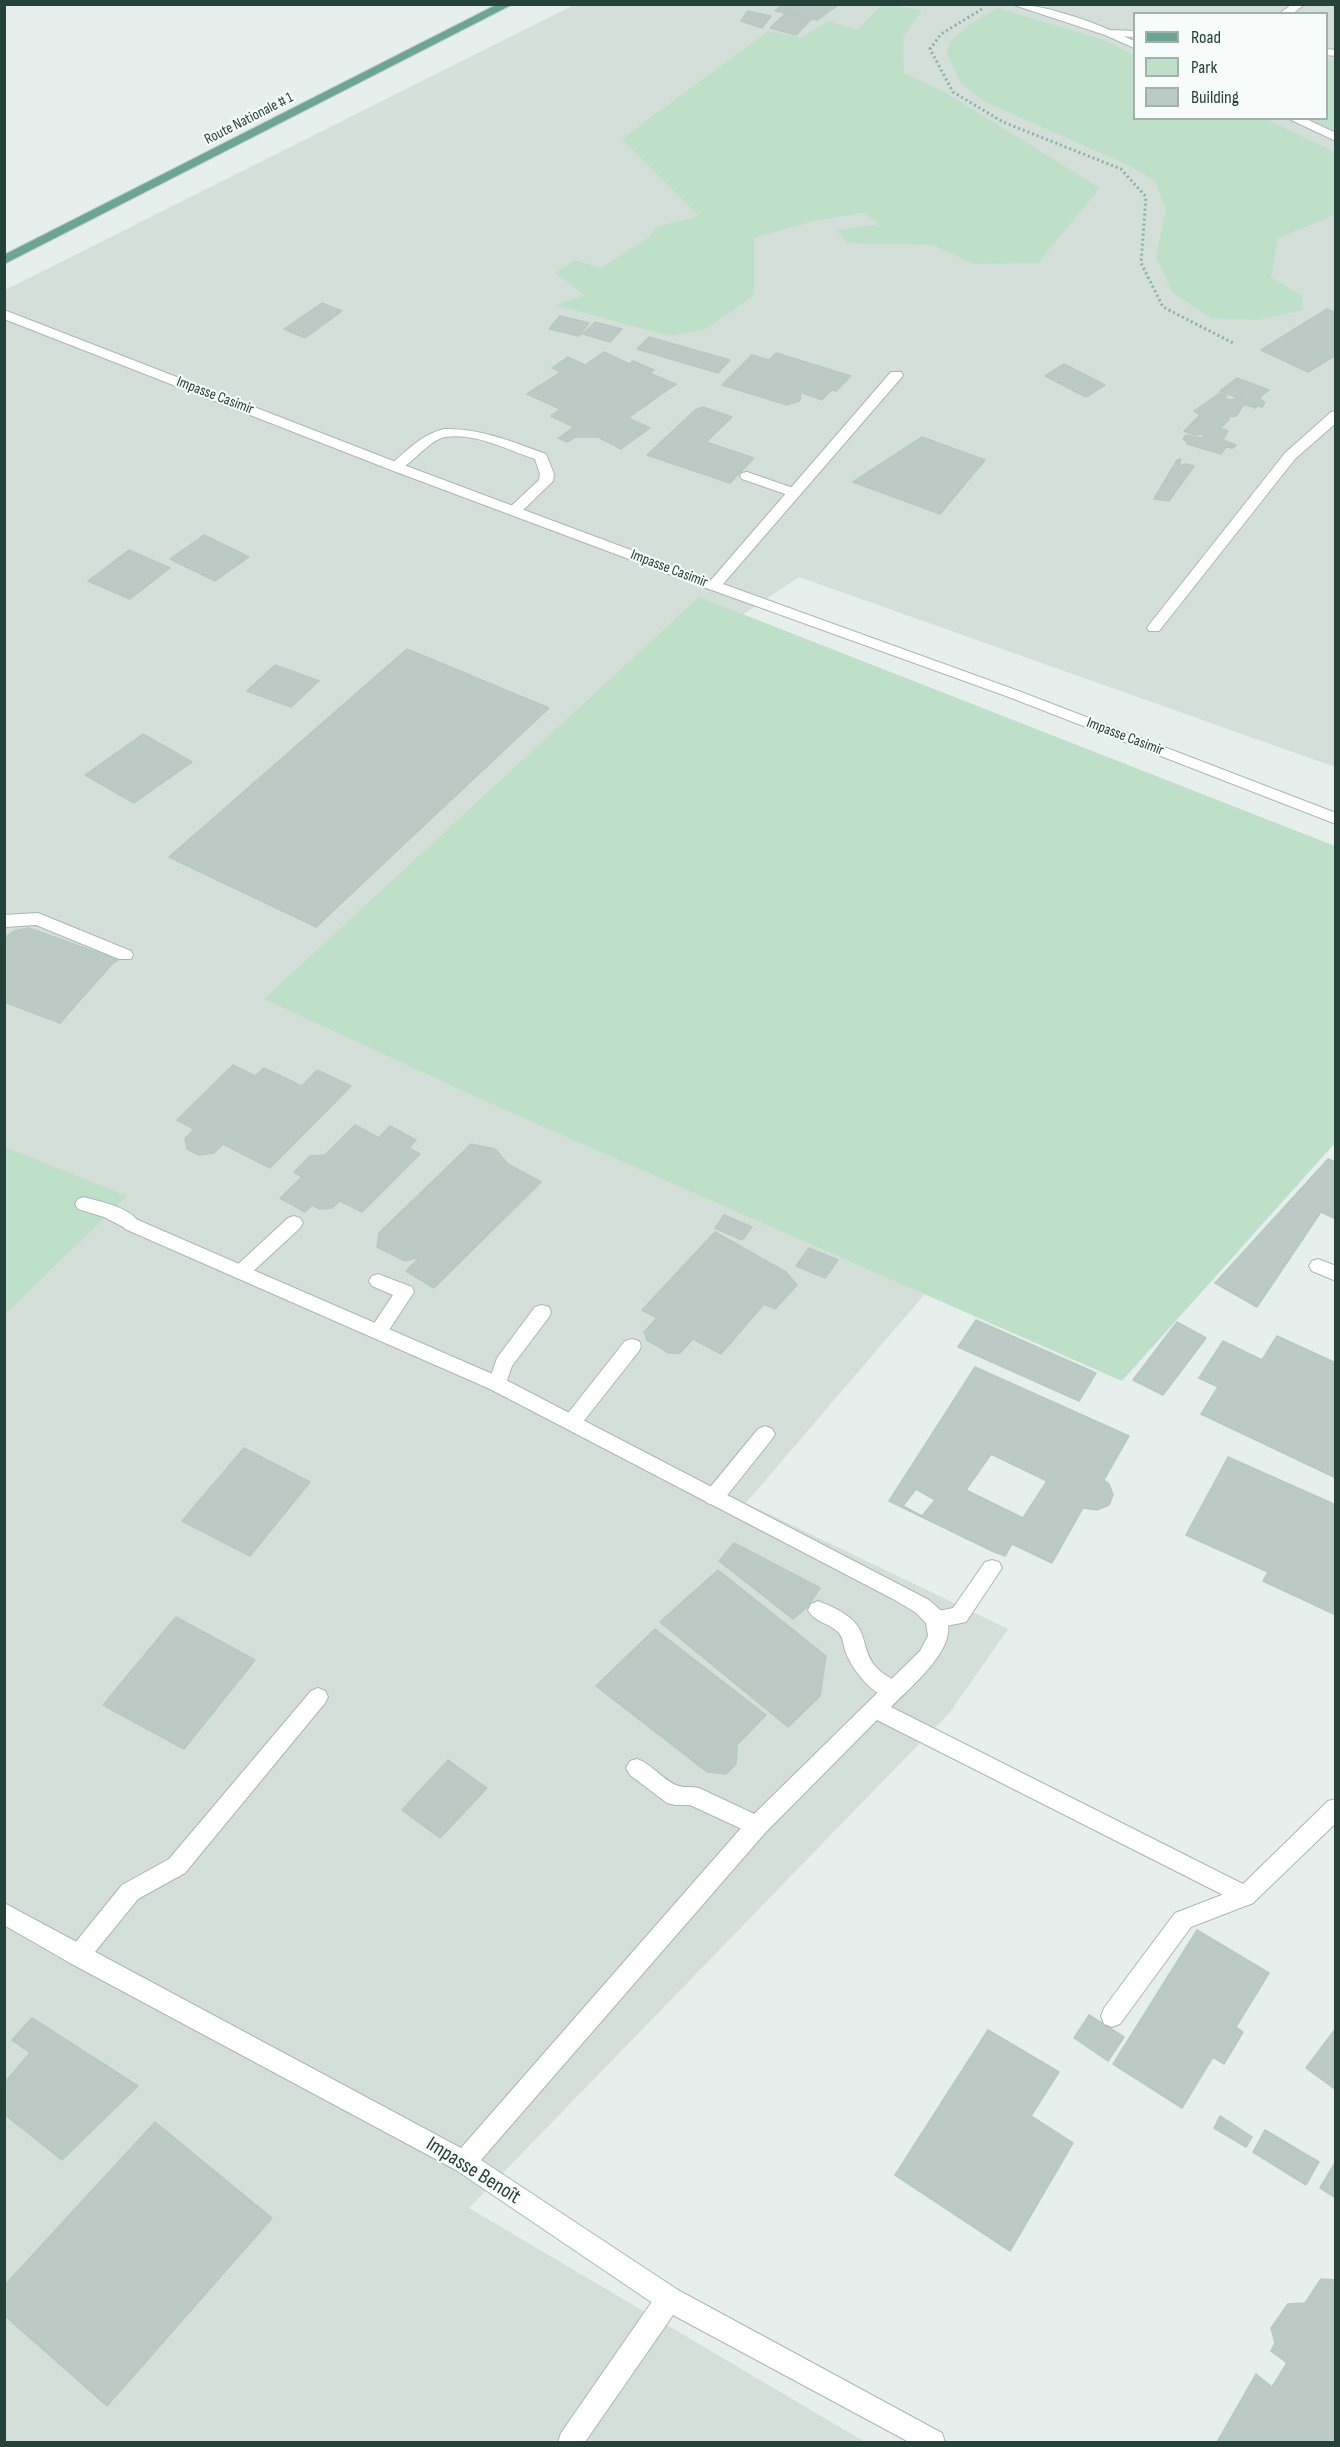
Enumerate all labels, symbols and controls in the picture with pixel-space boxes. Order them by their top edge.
legend [1133,12,1328,120]
text: Road [1191,27,1221,48]
text: Park [1191,57,1217,78]
text: Building [1191,87,1239,108]
street label: Route Nationale # 1 [202,89,296,149]
street label: Impasse Casimir [174,373,256,419]
street label: Impasse Casimir [628,546,710,592]
street label: Impasse Casimir [1084,714,1166,760]
street label: Impasse Benoît [421,2132,525,2210]

